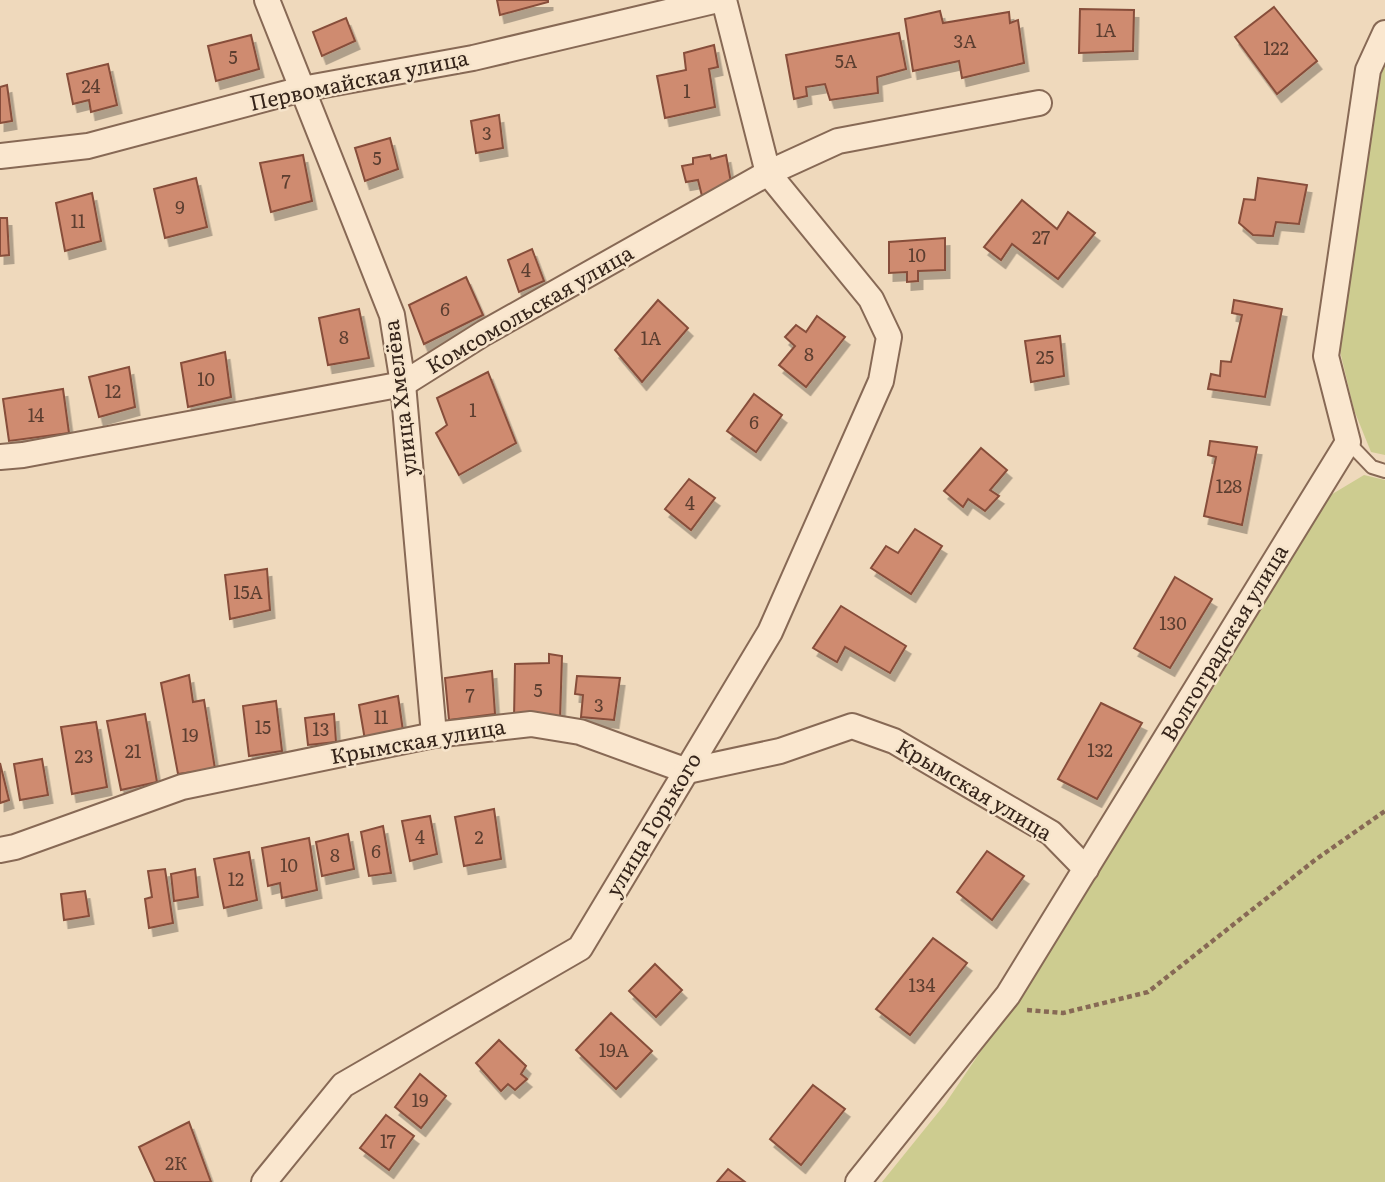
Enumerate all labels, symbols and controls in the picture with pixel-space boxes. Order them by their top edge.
house number: 1А [1096,16,1116,43]
house number: 3А [954,27,977,54]
house number: 122 [1263,34,1289,61]
street label: Первомайская улица [246,40,471,117]
house number: 5 [228,43,238,70]
house number: 5А [835,47,857,74]
house number: 24 [81,72,101,99]
house number: 1 [683,77,691,104]
house number: 3 [482,119,492,146]
house number: 5 [372,144,382,171]
house number: 7 [281,167,291,194]
house number: 9 [175,193,185,220]
house number: 11 [71,207,85,234]
house number: 27 [1032,223,1050,250]
street label: Комсомольская улица [419,235,639,380]
house number: 10 [908,241,926,268]
house number: 4 [521,256,531,283]
house number: 6 [440,295,450,322]
street label: улица Хмелёва [373,318,423,478]
house number: 8 [339,323,349,350]
house number: 1А [641,324,661,351]
house number: 8 [804,340,814,367]
house number: 25 [1036,343,1054,370]
house number: 10 [197,365,215,392]
house number: 12 [105,377,121,404]
house number: 1 [469,396,477,423]
house number: 14 [28,401,44,428]
house number: 6 [749,408,759,435]
house number: 128 [1216,472,1242,499]
house number: 4 [685,489,695,516]
street label: Волгоградская улица [1152,537,1294,746]
house number: 15А [233,578,263,605]
house number: 130 [1159,609,1187,636]
house number: 5 [533,676,543,703]
house number: 7 [465,681,475,708]
house number: 3 [594,691,604,718]
house number: 11 [374,703,388,730]
street label: Крымская улица [328,709,508,770]
house number: 15 [255,713,271,740]
house number: 13 [312,715,330,742]
house number: 19 [182,721,198,748]
street label: Крымская улица [891,729,1060,847]
house number: 132 [1087,736,1113,763]
house number: 21 [125,737,141,764]
house number: 23 [75,742,93,769]
street label: улица Горького [596,746,707,902]
house number: 4 [415,823,425,850]
house number: 2 [474,823,484,850]
house number: 6 [371,837,381,864]
house number: 8 [330,841,340,868]
house number: 10 [280,851,298,878]
house number: 12 [228,865,244,892]
house number: 134 [909,971,936,998]
house number: 19А [599,1036,629,1063]
house number: 19 [412,1086,428,1113]
house number: 17 [380,1127,396,1154]
house number: 2К [165,1149,187,1176]

